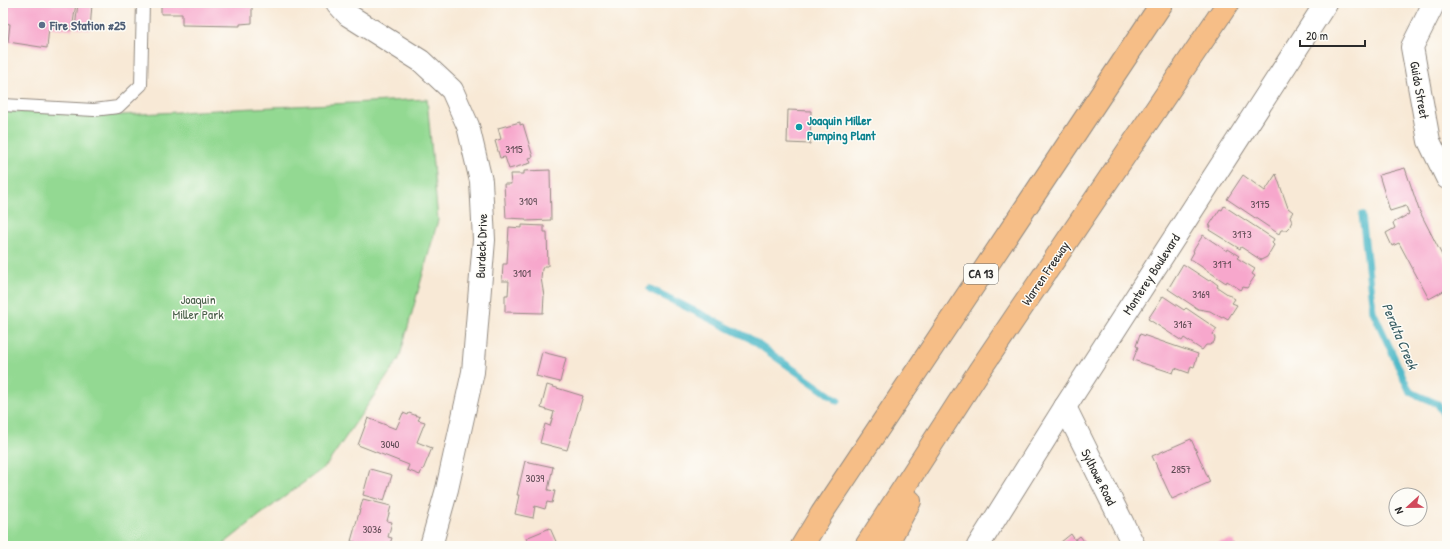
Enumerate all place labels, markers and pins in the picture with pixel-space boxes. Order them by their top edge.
place label: Fire Station #25 [49,16,126,34]
marker: Fire Station #25 [37,20,47,30]
place label: Joaquin Miller Pumping Plant [807,111,876,145]
marker: Joaquin Miller Pumping Plant [794,122,804,132]

